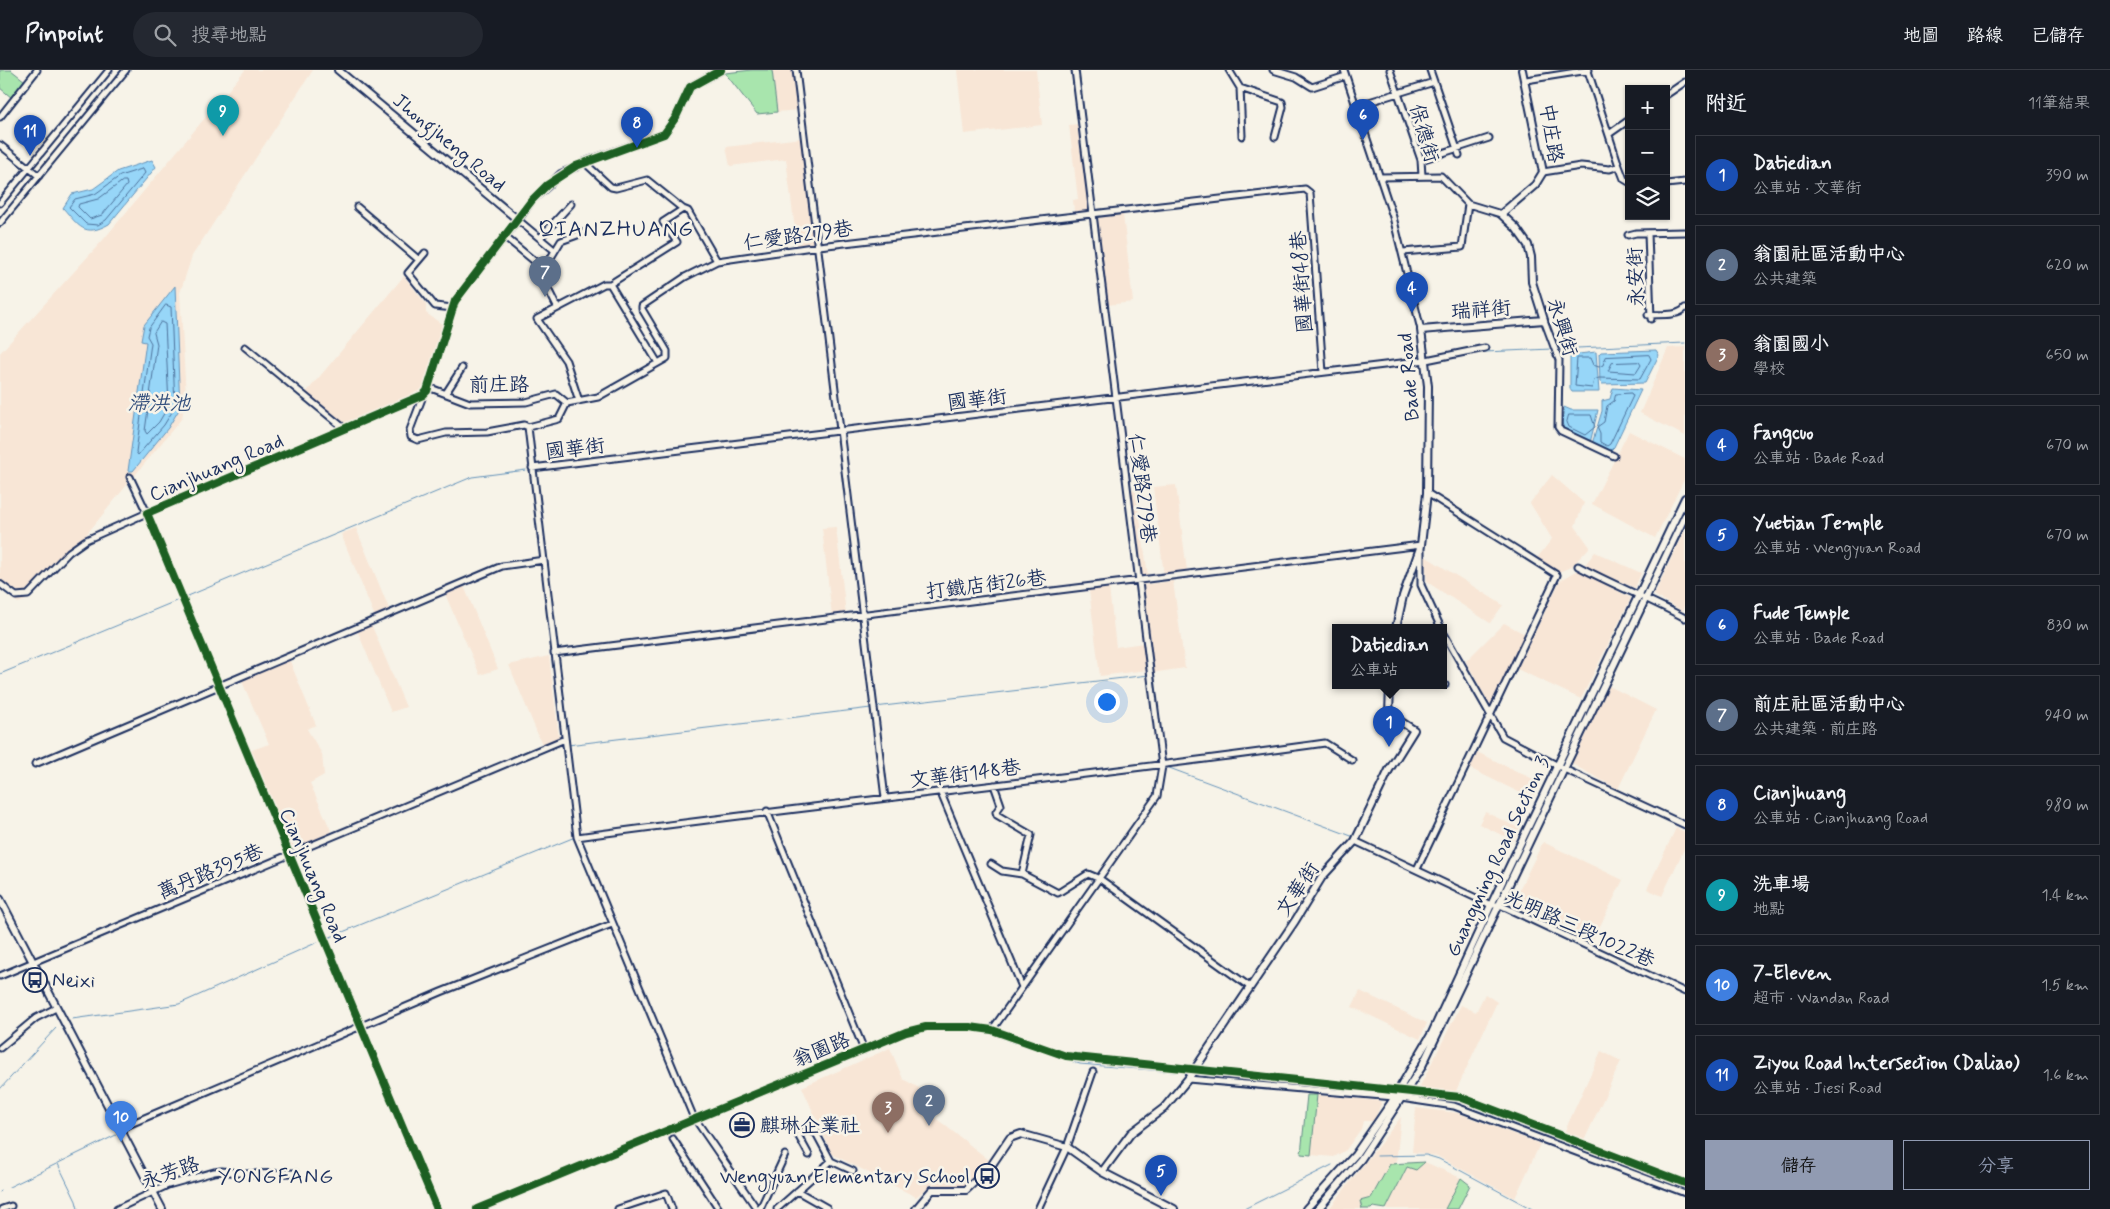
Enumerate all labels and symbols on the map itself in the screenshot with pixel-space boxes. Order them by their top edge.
street label: Jhongjheng Road [385,88,511,200]
pin: 9 [207,95,239,136]
pin: 6 [1347,99,1379,140]
street label: 保德街 [1402,101,1445,166]
street label: 中庄路 [1532,101,1569,166]
pin: 8 [621,107,653,148]
pin: 11 [14,115,46,156]
street label: 仁愛路279巷 [742,215,856,258]
district label: QIANZHUANG [538,216,694,244]
street label: 國華街48巷 [1285,229,1320,334]
street label: 永安街 [1622,246,1651,307]
pin: 7 [529,256,561,297]
pin: 4 [1396,272,1428,313]
street label: 瑞祥街 [1450,295,1512,326]
street label: 永興街 [1540,295,1583,360]
street label: Bade Road [1392,332,1427,422]
street label: 前庄路 [469,372,530,399]
street label: 國華街 [946,383,1009,418]
water label: 滯洪池 [128,390,191,418]
street label: Cianjhuang Road [145,428,288,510]
street label: 國華街 [544,432,607,467]
street label: 仁愛路279巷 [1121,432,1162,546]
street label: 打鐵店街26巷 [925,565,1049,606]
your location [1094,689,1120,715]
pin: 1 [1373,706,1405,747]
street label: Guangming Road Section 3 [1440,752,1558,962]
street label: 文華街148巷 [908,754,1023,795]
street label: Cianjhuang Road [271,804,353,947]
street label: 萬丹路395巷 [154,838,268,907]
street label: 文華街 [1270,857,1326,922]
street label: 光明路三段1022巷 [1500,884,1660,975]
bus stop icon: Neixi [22,967,48,993]
place label: Neixi [52,968,95,995]
street label: 翁園路 [789,1026,855,1074]
pin: 2 [913,1085,945,1126]
pin: 3 [872,1092,904,1133]
pin: 10 [105,1101,137,1142]
office icon: 麒琳企業社 [729,1112,755,1138]
place label: 麒琳企業社 [760,1113,860,1140]
street label: 永芳路 [138,1151,204,1196]
pin: 5 [1145,1155,1177,1196]
district label: YONGFANG [218,1163,334,1191]
bus stop icon: Wengyuan Elementary School [974,1163,1000,1189]
place label: Wengyuan Elementary School [720,1164,970,1192]

